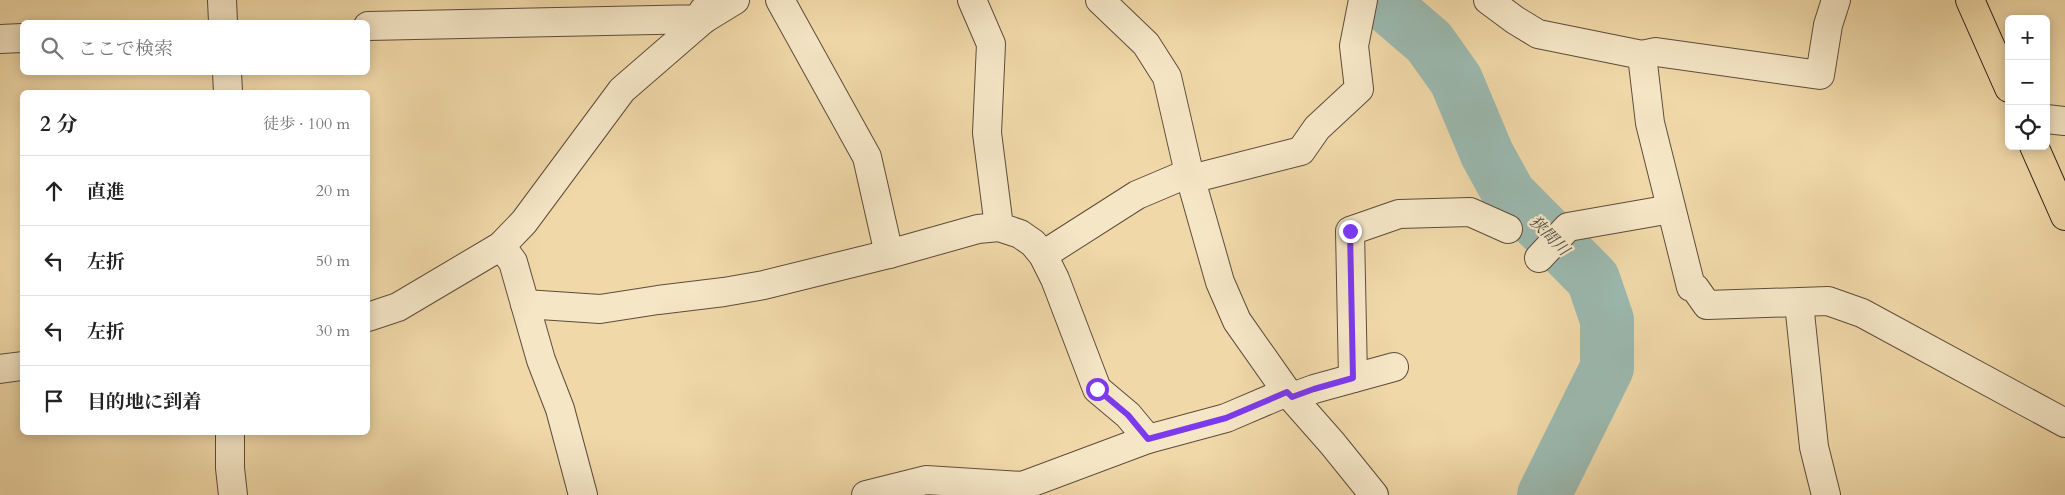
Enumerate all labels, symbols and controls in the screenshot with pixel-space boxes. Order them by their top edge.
map controls [2005,15,2050,150]
button: + [2005,15,2050,60]
search box [20,20,370,75]
icon: search [38,34,66,62]
text: ここで検索 [78,36,173,62]
button: − [2005,60,2050,105]
button: locate [2005,105,2050,150]
text: 2 分 [40,110,77,139]
text: 徒歩 · 100 m [263,113,350,135]
icon: ahead [40,177,68,205]
text: 直進 [87,179,125,205]
text: 20 m [316,180,350,202]
water label: 狭間川 [1525,211,1575,262]
route end [1339,220,1362,243]
icon: left [40,247,68,275]
text: 左折 [87,249,125,275]
text: 50 m [316,250,350,272]
icon: left [40,317,68,345]
text: 左折 [87,319,125,345]
text: 30 m [316,320,350,342]
route start [1086,378,1109,401]
icon: arrive [40,387,68,415]
text: 目的地に到着 [87,389,201,415]

